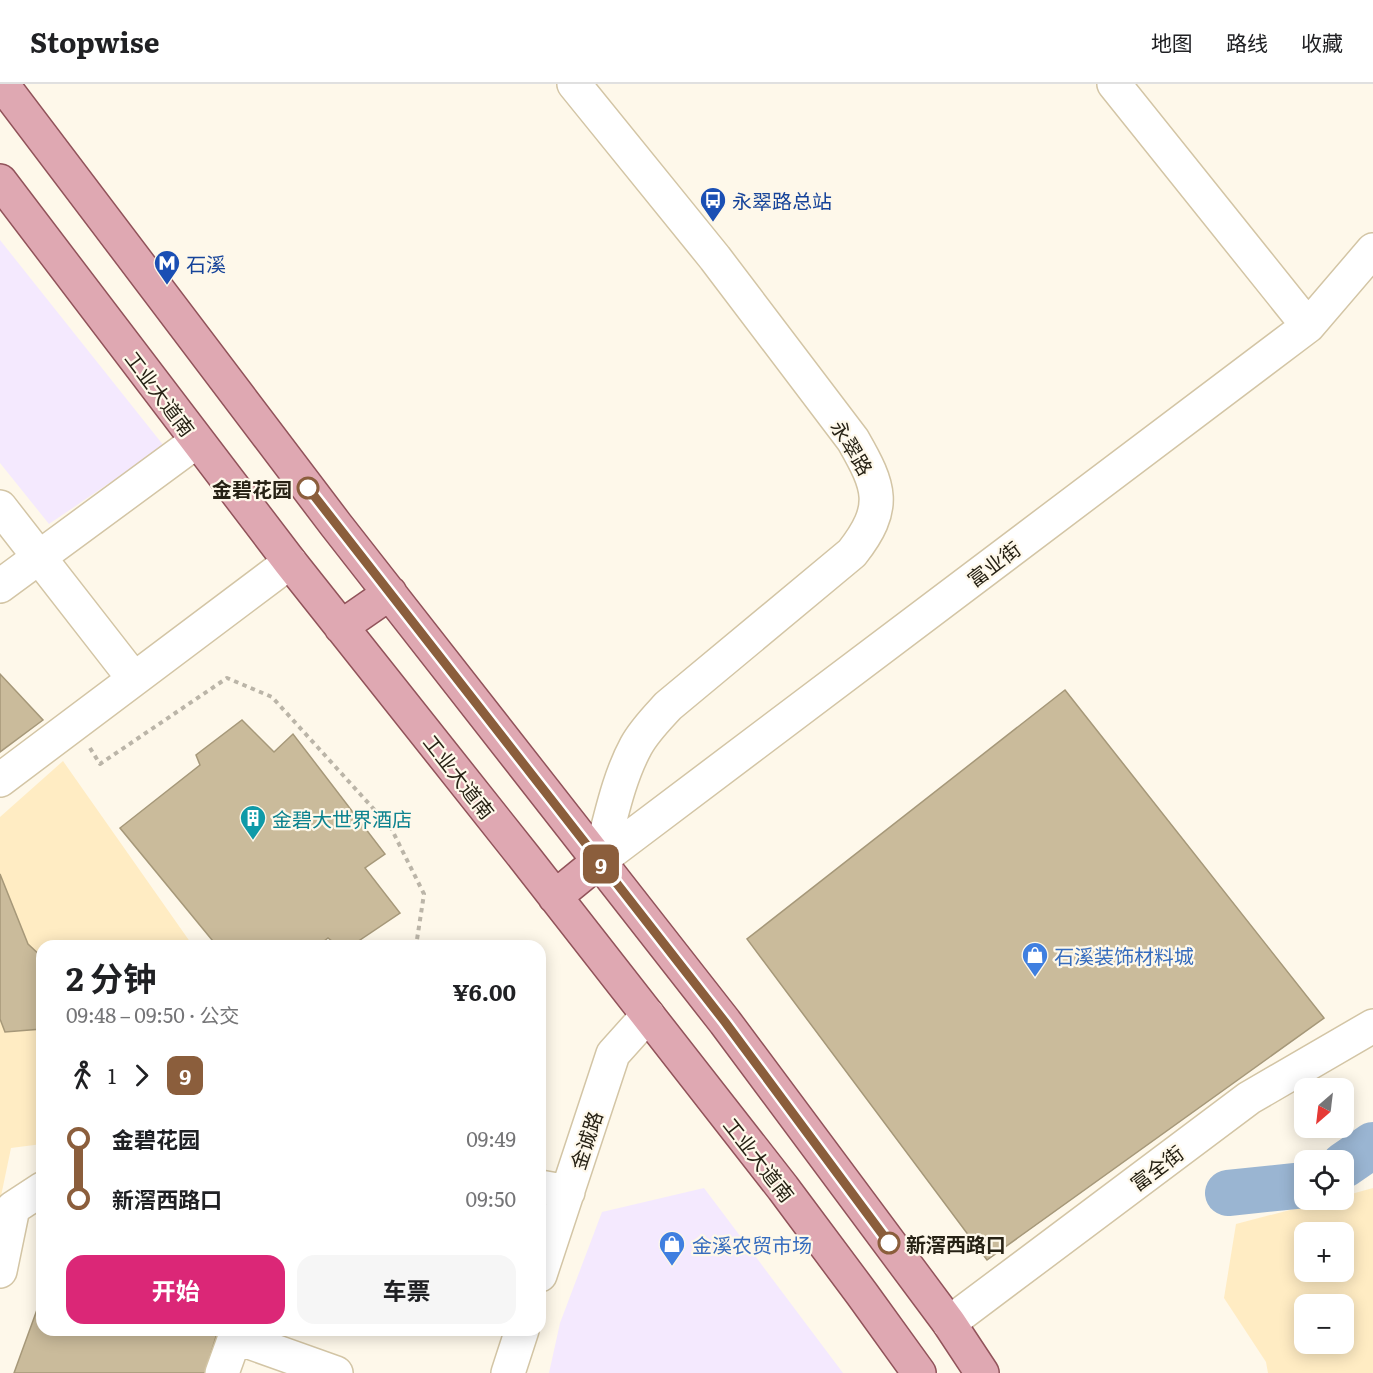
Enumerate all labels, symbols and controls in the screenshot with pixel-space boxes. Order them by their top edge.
text: Stopwise [30,20,160,62]
text: 地图 [1151,26,1193,57]
text: 路线 [1226,26,1268,57]
text: 收藏 [1301,26,1343,57]
bus stop icon: 永翠路总站 [698,185,728,223]
place label: 永翠路总站 [732,185,832,215]
metro station icon: 石溪 [152,248,182,286]
place label: 石溪 [186,248,226,278]
street label: 工业大道南 [119,344,203,442]
street label: 永翠路 [825,414,881,480]
place label: 金碧花园 [212,473,292,503]
marker: 金碧花园 [297,477,319,499]
street label: 富业街 [960,533,1026,593]
street label: 工业大道南 [417,727,503,825]
building icon: 金碧大世界酒店 [238,803,268,841]
place label: 金碧大世界酒店 [272,803,412,833]
line badge: 9 [582,844,620,884]
text: 9 [595,849,607,880]
shop icon: 石溪装饰材料城 [1020,940,1050,978]
place label: 石溪装饰材料城 [1054,940,1194,970]
text: 2 分钟 [66,952,156,1001]
text: ¥6.00 [452,975,516,1008]
text: 09:48 – 09:50 · 公交 [66,999,239,1029]
icon: walk [66,1059,99,1092]
icon: forward [125,1059,158,1092]
text: 1 [108,1060,116,1090]
text: 9 [179,1060,191,1091]
north arrow [1294,1078,1354,1138]
map controls [1294,1078,1354,1354]
street label: 金诚路 [561,1107,609,1173]
street label: 工业大道南 [717,1110,803,1208]
text: 金碧花园 [112,1122,200,1155]
text: 09:49 [466,1123,516,1153]
street label: 富全街 [1123,1137,1189,1197]
button: locate [1294,1150,1354,1210]
text: 新滘西路口 [112,1182,222,1215]
text: 09:50 [466,1183,516,1213]
button: + [1294,1222,1354,1282]
place label: 新滘西路口 [906,1228,1006,1258]
shop icon: 金溪农贸市场 [657,1229,687,1267]
place label: 金溪农贸市场 [692,1229,812,1259]
marker: 新滘西路口 [878,1232,900,1254]
button: 开始 [66,1255,285,1324]
button: 车票 [297,1255,516,1324]
button: − [1294,1294,1354,1354]

